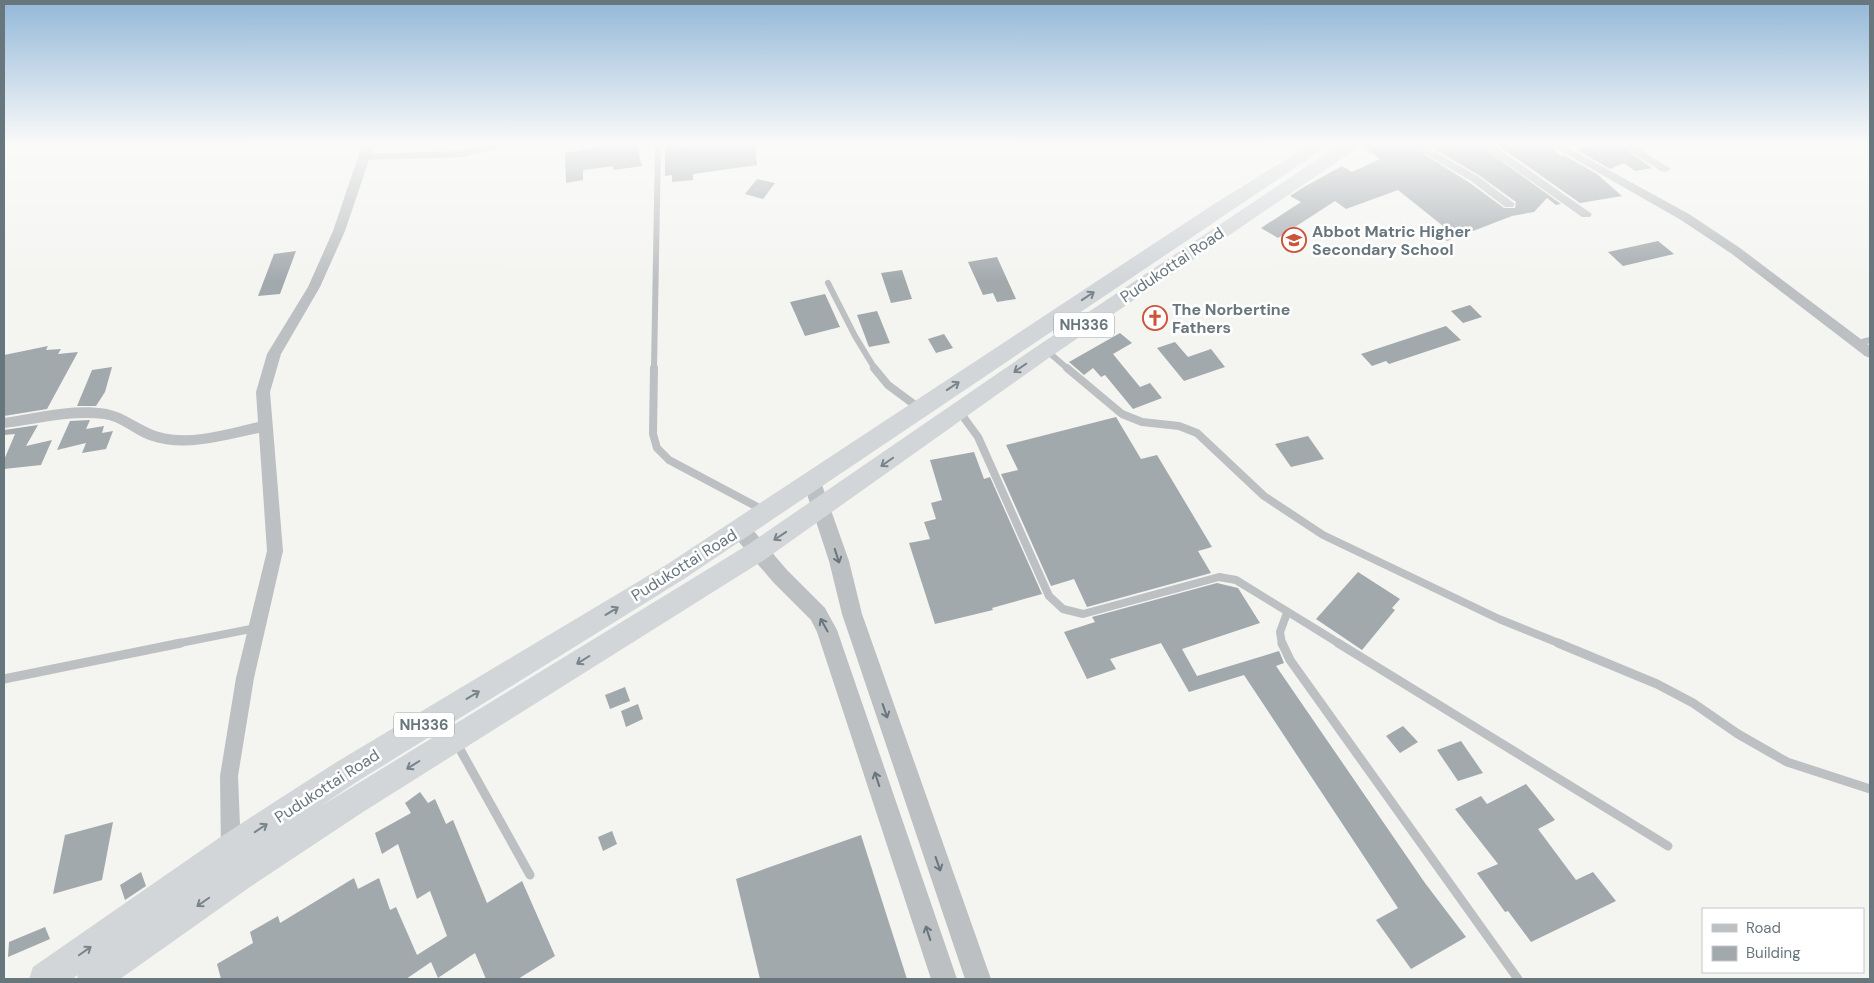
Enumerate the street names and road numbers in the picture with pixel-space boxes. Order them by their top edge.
street label: Pudukottai Road [1116,222,1228,308]
road number: NH336 [1054,312,1114,338]
street label: Pudukottai Road [627,524,741,606]
road number: NH336 [394,712,454,738]
street label: Pudukottai Road [271,744,383,828]

